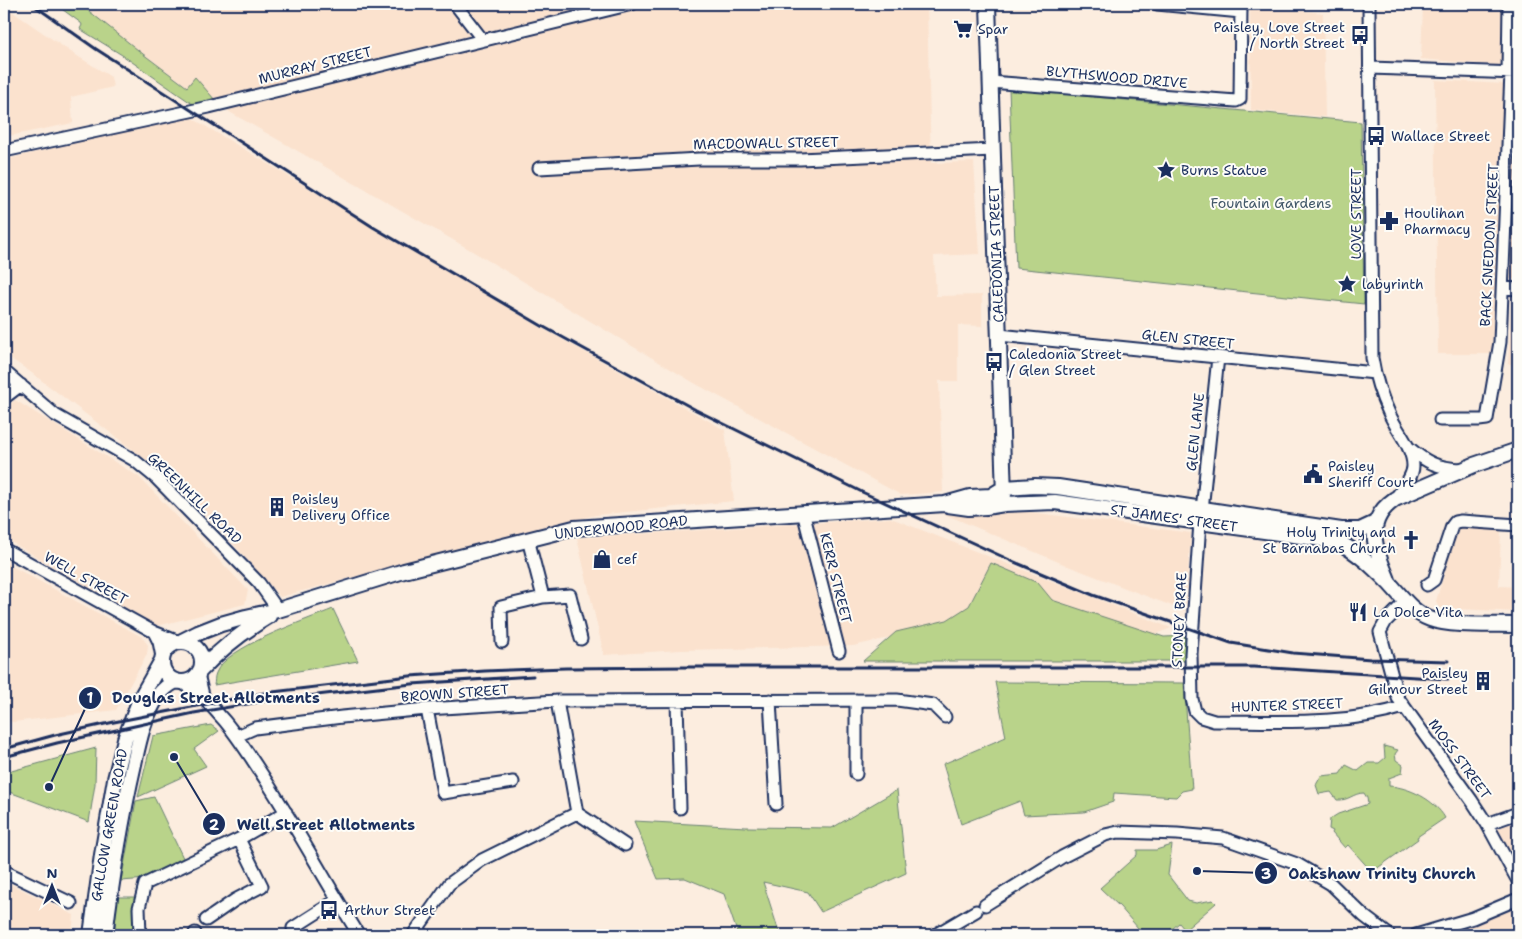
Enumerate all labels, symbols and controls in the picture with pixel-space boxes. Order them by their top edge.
supermarket icon: Spar [952,18,974,40]
place label: Paisley, Love Street / North Street [1213,18,1345,52]
place label: Spar [978,20,1009,38]
bus stop icon: Paisley, Love Street / North Street [1349,24,1371,46]
street label: MURRAY STREET [256,42,374,88]
street label: BLYTHSWOOD DRIVE [1046,62,1189,92]
bus stop icon: Wallace Street [1365,125,1387,147]
place label: Wallace Street [1391,127,1490,145]
street label: MACDOWALL STREET [693,133,839,153]
place icon: Burns Statue [1155,159,1177,181]
place label: Burns Statue [1181,161,1267,179]
street label: BACK SNEDDON STREET [1476,163,1502,327]
street label: LOVE STREET [1347,168,1365,260]
street label: CALEDONIA STREET [985,185,1007,323]
park label: Fountain Gardens [1211,194,1331,212]
place label: Houlihan Pharmacy [1404,204,1471,238]
pharmacy icon: Houlihan Pharmacy [1378,210,1400,232]
place icon: labyrinth [1336,273,1358,295]
place label: labyrinth [1362,275,1424,293]
street label: GLEN STREET [1141,325,1236,353]
place label: Caledonia Street / Glen Street [1009,345,1122,379]
bus stop icon: Caledonia Street / Glen Street [983,351,1005,373]
street label: GLEN LANE [1182,392,1208,472]
street label: GREENHILL ROAD [144,448,246,548]
place label: Paisley Sheriff Court [1328,457,1414,491]
public building icon: Paisley Sheriff Court [1302,463,1324,485]
place label: Paisley Delivery Office [292,490,390,524]
building icon: Paisley Delivery Office [266,496,288,518]
street label: ST JAMES' STREET [1109,500,1239,536]
street label: UNDERWOOD ROAD [553,511,689,543]
place label: Holy Trinity and St Barnabas Church [1263,523,1396,557]
church icon: Holy Trinity and St Barnabas Church [1400,529,1422,551]
street label: KERR STREET [816,531,856,625]
street label: WELL STREET [41,548,131,609]
shop icon: cef [591,548,613,570]
place label: cef [617,550,638,568]
street label: STONEY BRAE [1168,572,1190,668]
restaurant icon: La Dolce Vita [1347,601,1369,623]
place label: La Dolce Vita [1373,603,1463,621]
place label: Paisley Gilmour Street [1368,664,1468,698]
building icon: Paisley Gilmour Street [1472,670,1494,692]
street label: BROWN STREET [400,680,510,706]
callout: Douglas Street Allotments [77,683,330,713]
text: 1 [87,688,94,708]
text: Douglas Street Allotments [112,688,320,708]
street label: HUNTER STREET [1230,694,1344,716]
street label: MOSS STREET [1425,715,1495,803]
street label: GALLOW GREEN ROAD [87,747,131,903]
callout: Well Street Allotments [201,809,425,839]
text: 2 [209,815,220,835]
text: Well Street Allotments [237,815,415,835]
callout: Oakshaw Trinity Church [1253,858,1486,888]
north arrow [28,862,78,912]
text: N [46,864,58,882]
text: 3 [1261,864,1271,884]
text: Oakshaw Trinity Church [1288,864,1476,884]
bus stop icon: Arthur Street [318,899,340,921]
place label: Arthur Street [344,901,435,919]

